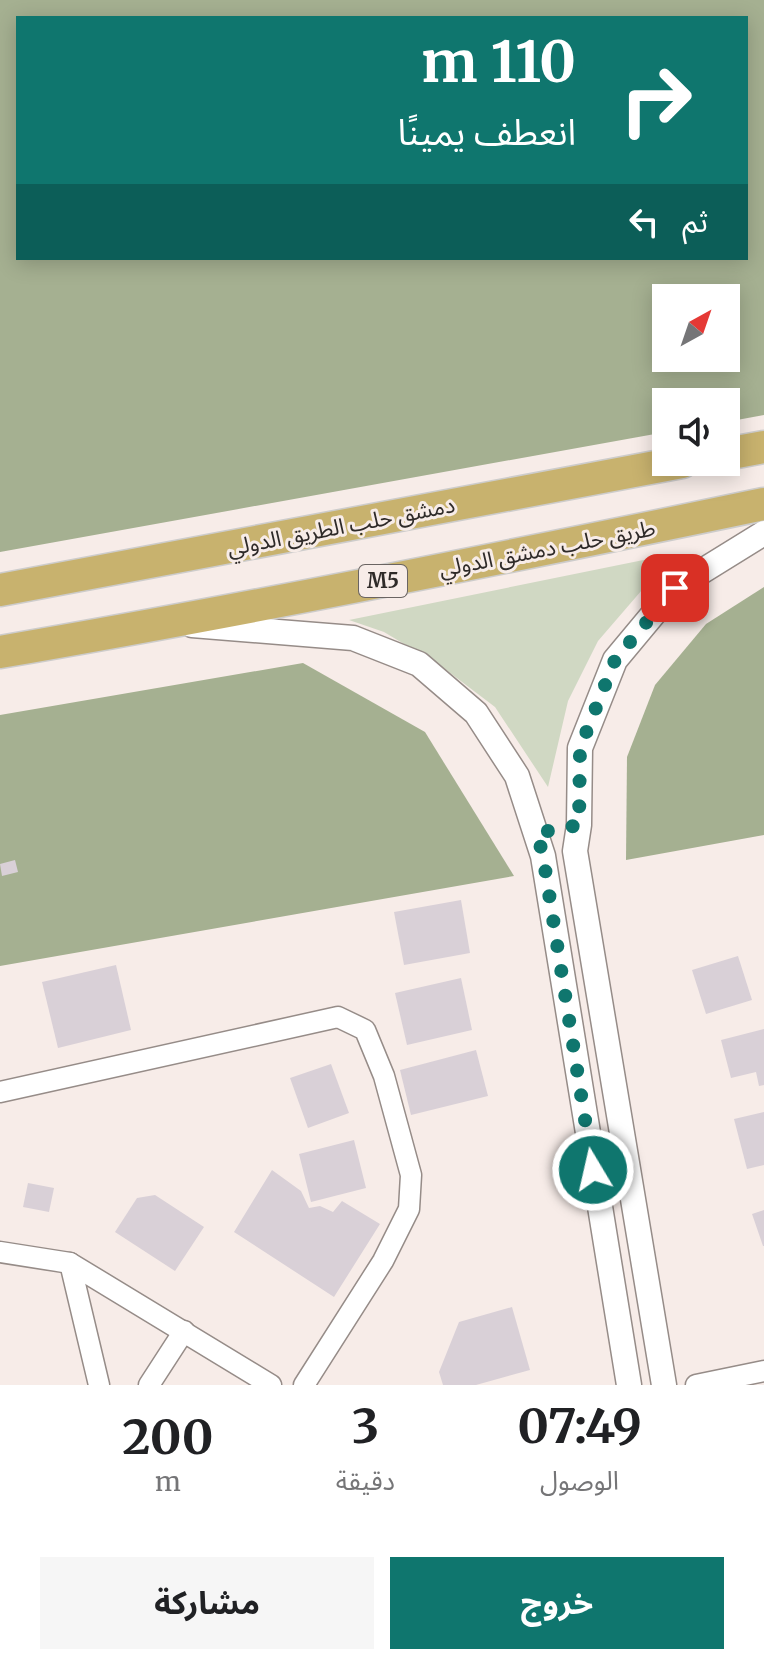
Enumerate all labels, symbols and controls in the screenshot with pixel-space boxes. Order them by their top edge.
text: 110 m [421,27,576,97]
icon: right [604,48,708,152]
text: انعطف يمينًا [398,110,576,155]
icon: left [622,200,666,244]
text: ثم [682,202,708,240]
north arrow [652,284,740,372]
map controls [652,284,740,476]
button: sound [652,388,740,476]
street label: دمشق حلب الطريق الدولي [225,490,458,565]
street label: طريق حلب دمشق الدولي [437,513,658,586]
pin [641,554,709,622]
road number: M5 [359,565,407,597]
icon: arrive [653,566,697,610]
position arrow [551,1128,635,1212]
text: 3 [352,1396,379,1456]
text: 07:49 [517,1396,642,1456]
text: 200 [122,1407,214,1467]
text: دقيقة [336,1464,395,1497]
text: الوصول [540,1464,619,1497]
text: m [155,1465,181,1498]
button: مشاركة [40,1557,374,1649]
button: خروج [390,1557,724,1649]

